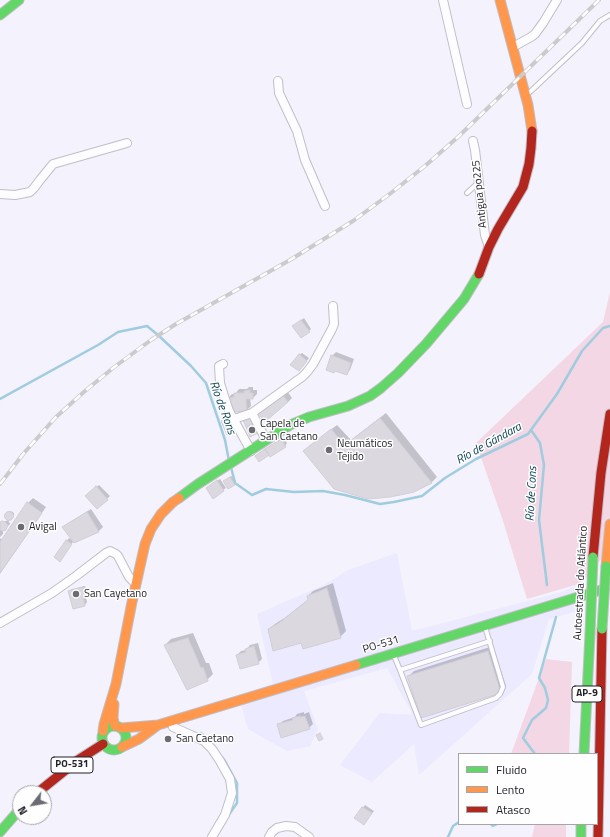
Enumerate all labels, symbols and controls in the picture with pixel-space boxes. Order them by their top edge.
street label: Antigua po225 [470,159,490,229]
water label: Río de Rons [206,379,238,437]
place label: Capela de San Caetano [260,417,318,443]
water label: Río de Gándara [454,420,524,468]
marker: Capela de San Caetano [247,425,257,435]
place label: Neumáticos Tejido [337,437,392,463]
marker: Neumáticos Tejido [324,445,334,455]
water label: Río de Cons [523,466,541,522]
place label: Avigal [29,520,57,534]
marker: Avigal [16,522,26,532]
street label: Autoestrada do Atlántico [571,525,591,641]
place label: San Cayetano [84,587,147,601]
marker: San Cayetano [71,589,81,599]
street label: PO-531 [361,633,401,657]
road number: AP-9 [572,686,602,702]
place label: San Caetano [176,732,234,746]
marker: San Caetano [163,734,173,744]
legend [458,753,598,825]
road number: PO-531 [51,757,93,773]
text: Fluido [496,760,527,779]
text: Lento [496,780,525,799]
north arrow [12,785,52,825]
text: Atasco [496,800,530,819]
text: N [14,803,31,818]

